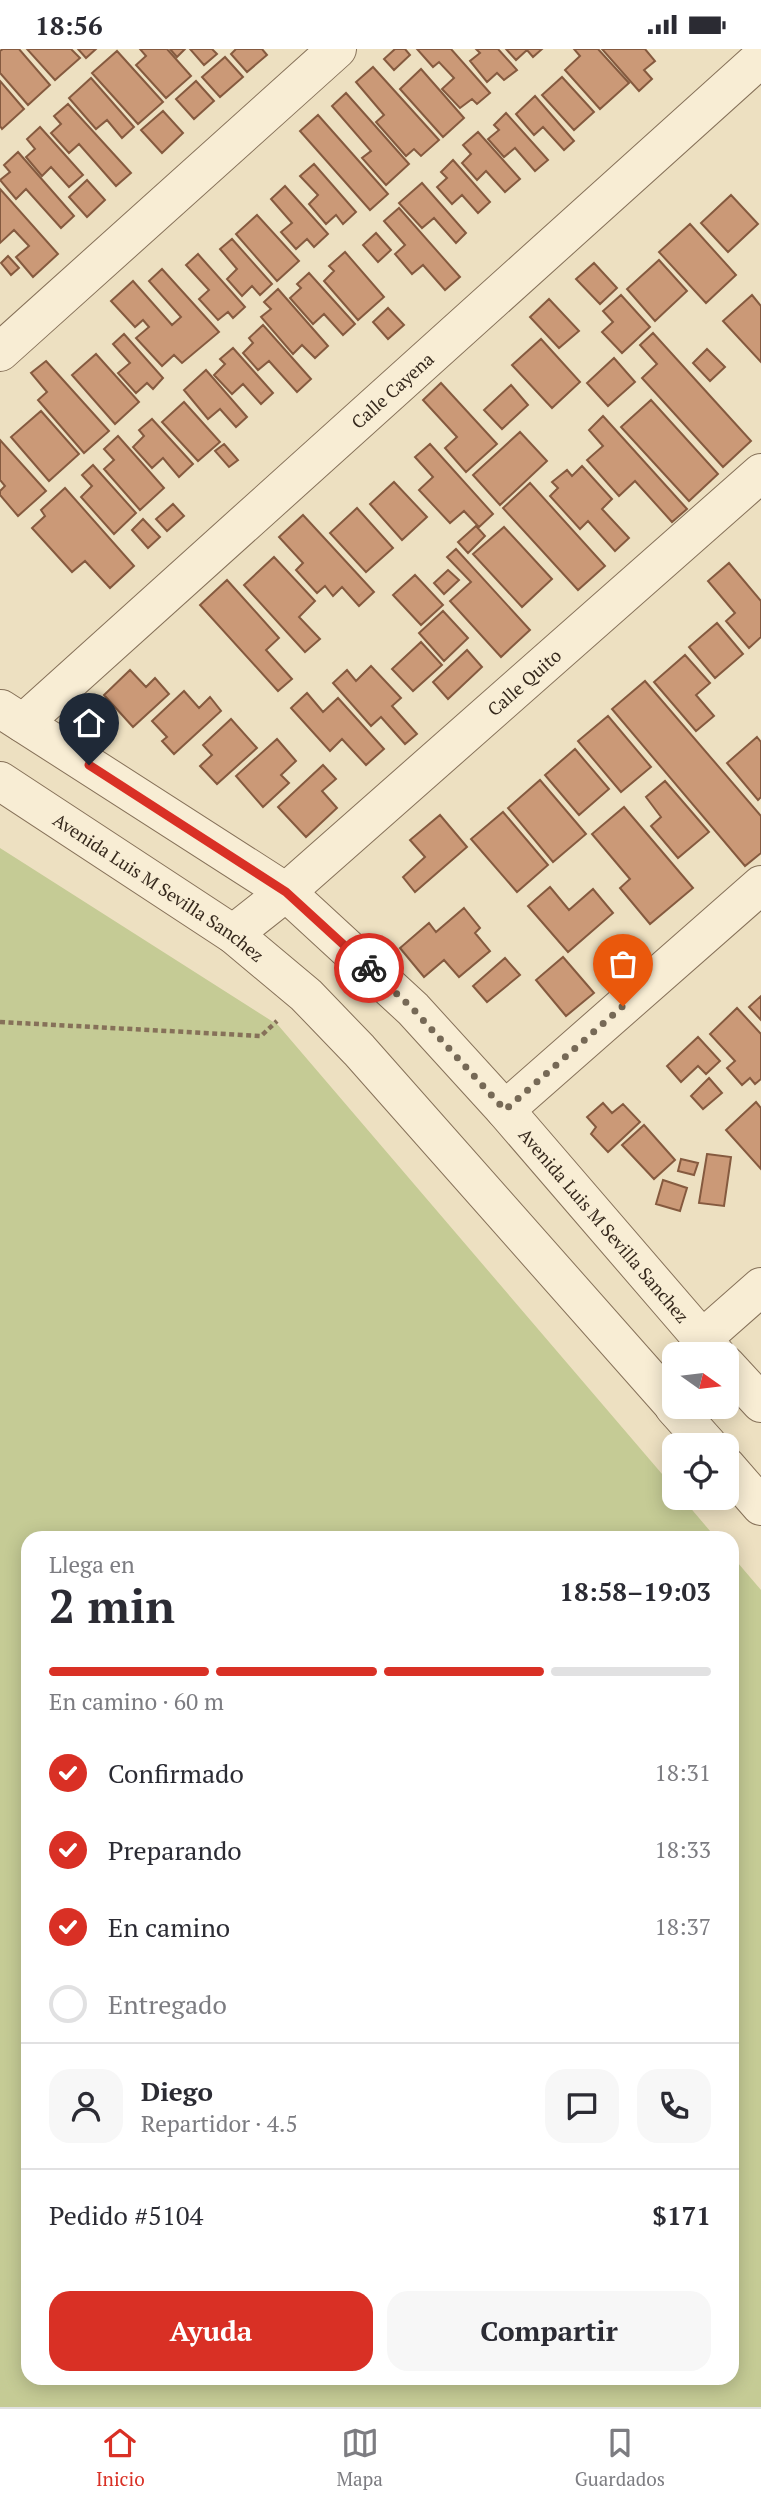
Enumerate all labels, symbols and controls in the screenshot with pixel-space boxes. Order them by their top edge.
text: 18:56 [35,8,103,42]
street label: Calle Cayena [346,347,439,434]
street label: Calle Quito [482,643,566,721]
pin [59,693,119,765]
icon: home [70,704,108,742]
street label: Avenida Luis M Sevilla Sanchez [49,807,269,967]
courier [334,933,404,1003]
pin [593,934,653,1006]
icon: bag [604,945,642,983]
icon: bike [350,949,388,987]
street label: Avenida Luis M Sevilla Sanchez [514,1123,695,1328]
north arrow [662,1342,738,1419]
map controls [662,1342,739,1510]
button: locate [662,1433,739,1510]
text: Llega en [49,1549,135,1580]
text: 18:58–19:03 [559,1574,711,1608]
text: 2 min [49,1575,175,1636]
text: En camino · 60 m [49,1686,224,1717]
icon: check [49,1754,87,1792]
text: Confirmado [108,1756,244,1790]
text: 18:31 [654,1757,711,1788]
icon: check [49,1831,87,1869]
text: Preparando [108,1833,242,1867]
text: 18:33 [654,1834,711,1865]
icon: check [49,1908,87,1946]
text: En camino [108,1910,230,1944]
text: 18:37 [654,1911,711,1942]
text: Entregado [108,1987,227,2021]
button: person [49,2069,123,2143]
button: chat [545,2069,619,2143]
button: phone [637,2069,711,2143]
text: Diego [141,2074,213,2108]
text: Repartidor · 4.5 [141,2108,298,2139]
text: Pedido #5104 [49,2198,203,2232]
text: $171 [652,2198,711,2232]
button: Ayuda [49,2291,373,2371]
button: Compartir [387,2291,711,2371]
tab: Inicio [96,2424,145,2491]
tab: Mapa [337,2424,383,2491]
tab: Guardados [575,2424,665,2491]

